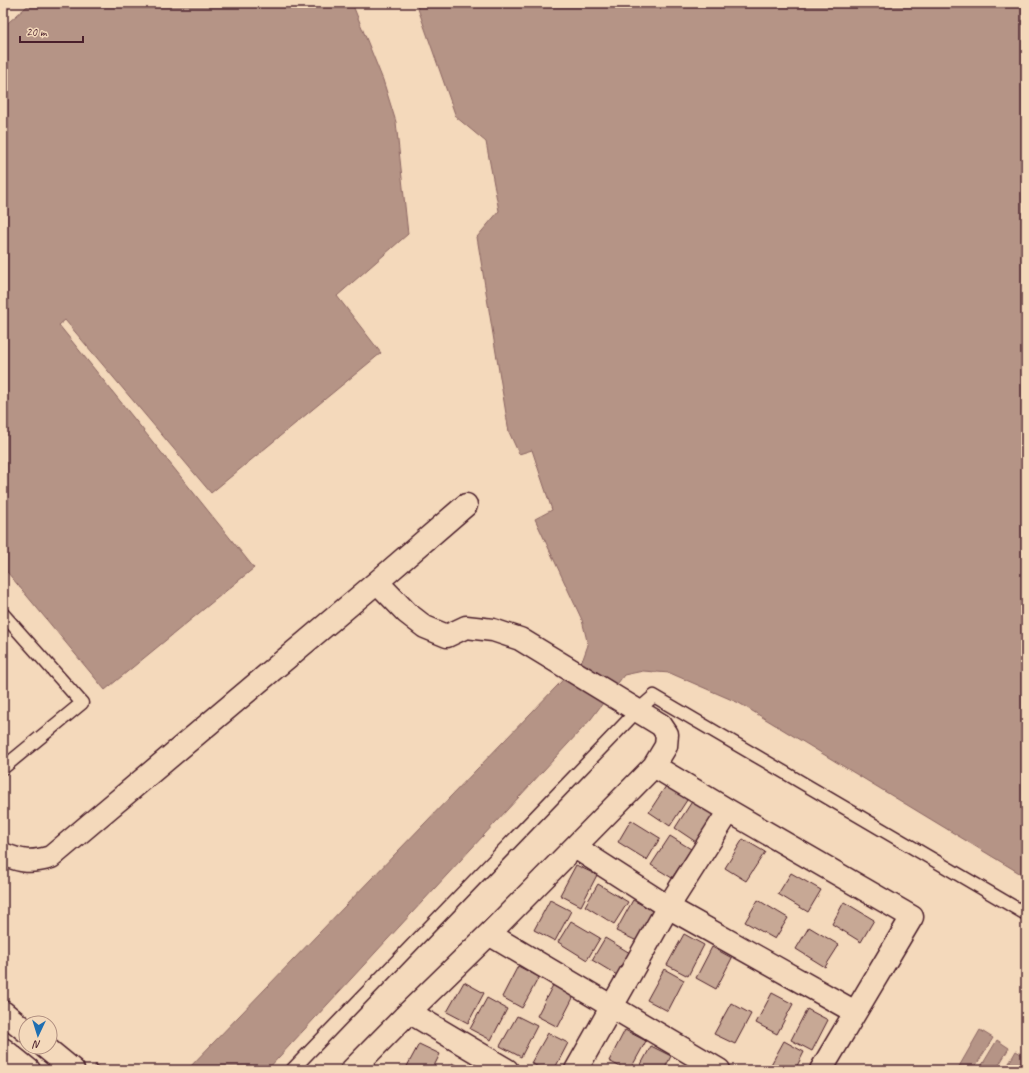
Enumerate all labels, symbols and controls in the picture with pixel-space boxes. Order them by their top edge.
scale bar [20,18,83,44]
text: 20 m [26,24,48,40]
north arrow [18,1015,58,1055]
text: N [31,1038,41,1052]

